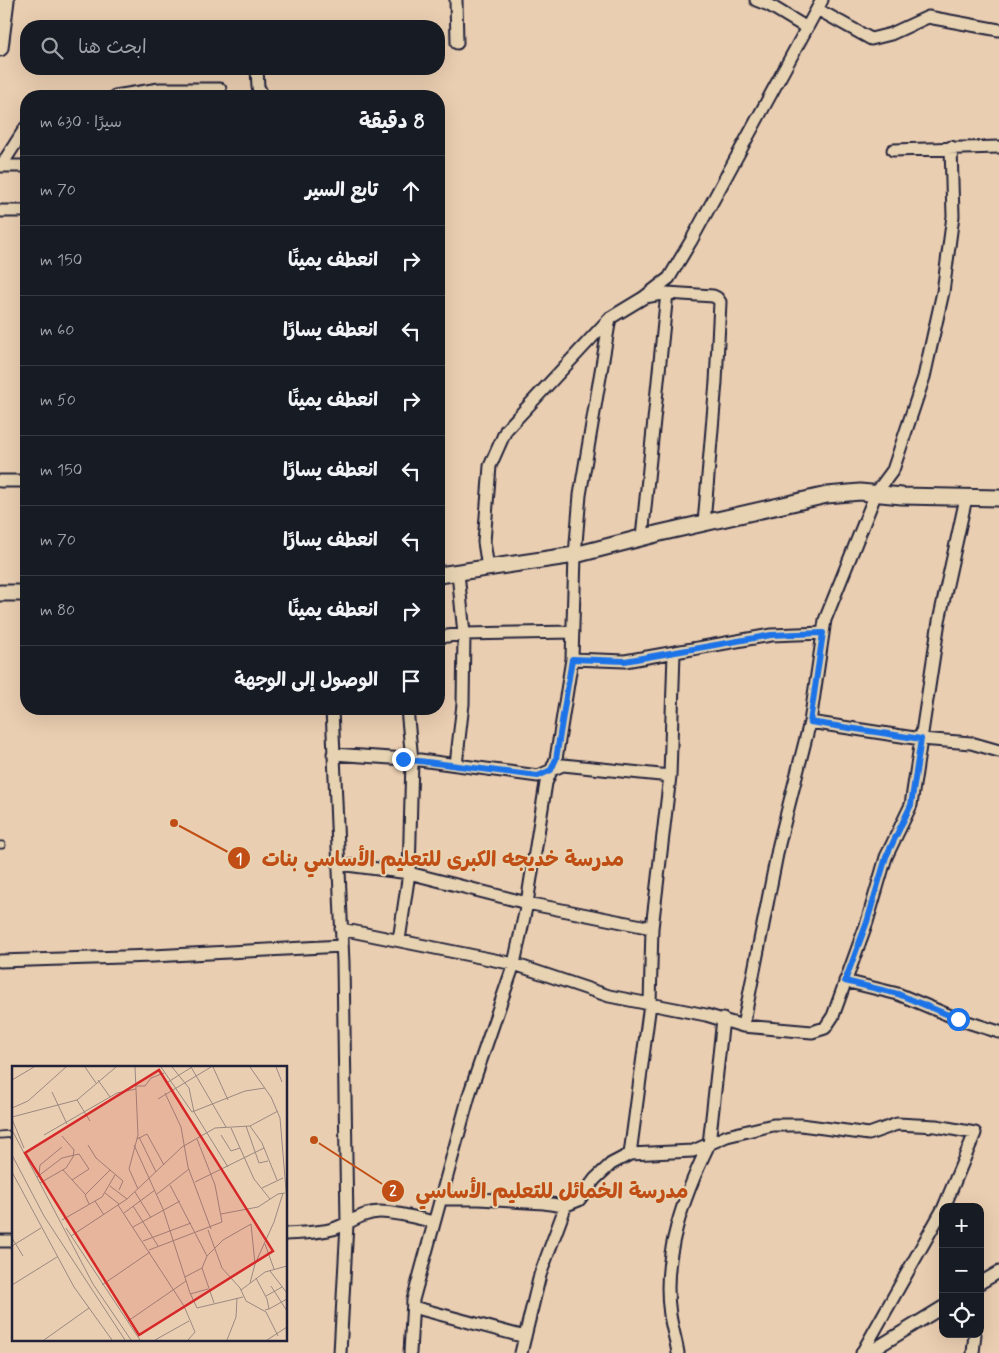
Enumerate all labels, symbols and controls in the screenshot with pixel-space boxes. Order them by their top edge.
search box [20,20,445,75]
icon: search [38,34,66,62]
text: ابحث هنا [78,35,147,60]
text: 8 دقيقة [359,108,425,136]
text: سيرًا · 630 m [40,112,122,133]
icon: ahead [397,177,425,205]
text: تابع السير [305,178,378,203]
text: 70 m [40,180,76,201]
icon: right [397,247,425,275]
text: انعطف يمينًا [288,248,378,273]
text: 150 m [40,250,82,271]
icon: left [397,317,425,345]
text: انعطف يسارًا [283,318,378,343]
text: 60 m [40,320,74,341]
icon: right [397,387,425,415]
text: انعطف يمينًا [288,388,378,413]
text: 50 m [40,390,76,411]
icon: left [397,457,425,485]
text: انعطف يسارًا [283,458,378,483]
text: 150 m [40,460,82,481]
icon: left [397,527,425,555]
text: انعطف يسارًا [283,528,378,553]
text: 70 m [40,530,76,551]
icon: right [397,597,425,625]
text: انعطف يمينًا [288,598,378,623]
text: 80 m [40,600,75,621]
icon: arrive [397,667,425,695]
text: الوصول إلى الوجهة [234,668,378,693]
route end [392,748,415,771]
callout: مدرسة خديجه الكبرى للتعليم الأساسي بنات [227,840,634,876]
text: مدرسة خديجه الكبرى للتعليم الأساسي بنات [262,845,624,878]
text: 1 [236,850,242,870]
route start [947,1008,970,1031]
inset map [12,1066,288,1340]
callout: مدرسة الخمائل للتعليم الأساسي [380,1173,698,1209]
text: مدرسة الخمائل للتعليم الأساسي [416,1177,688,1210]
text: 2 [389,1182,397,1202]
map controls [939,1203,984,1338]
button: + [939,1203,984,1248]
button: − [939,1248,984,1293]
button: locate [939,1293,984,1338]

